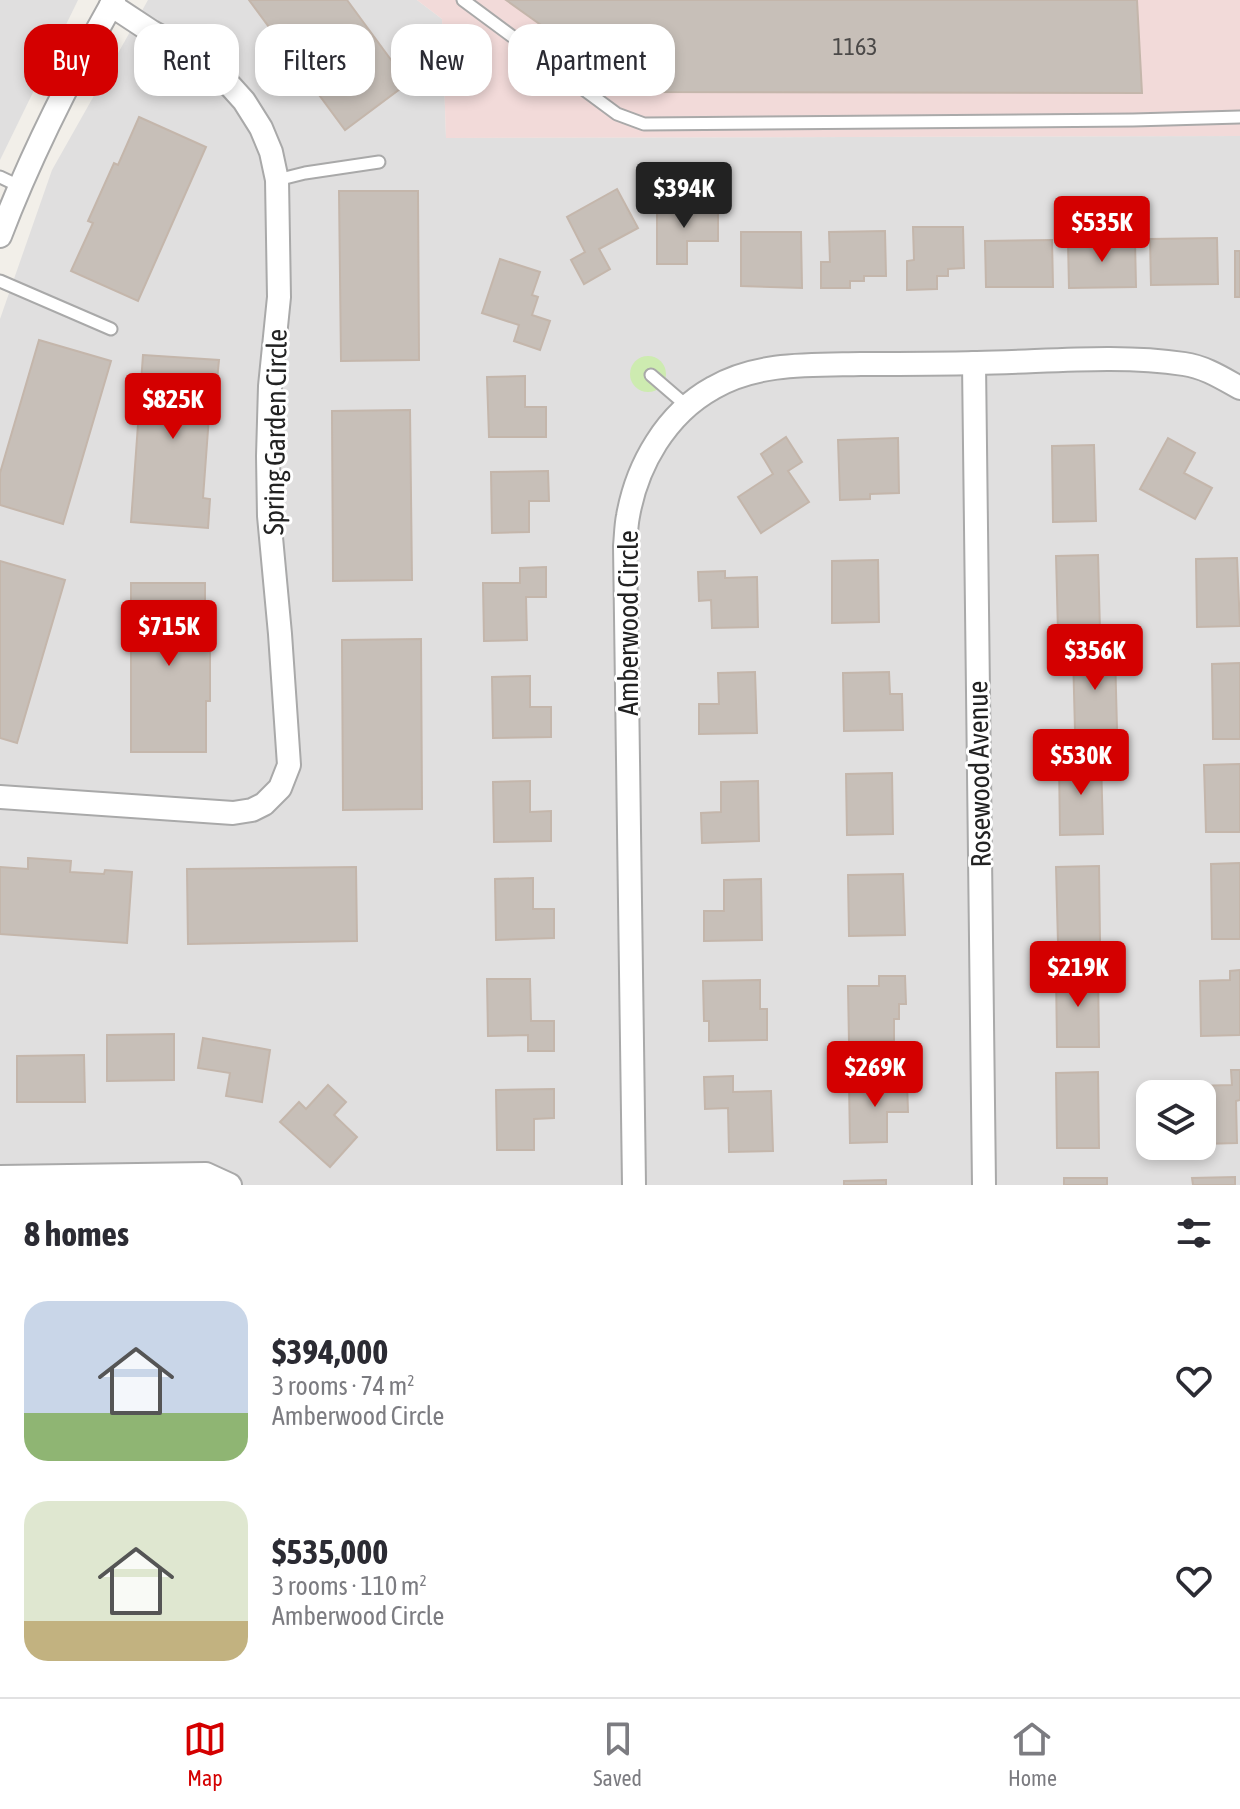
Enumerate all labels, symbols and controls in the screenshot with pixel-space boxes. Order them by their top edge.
chip: Buy [24,24,118,96]
chip: Rent [134,24,239,96]
chip: Filters [255,24,375,96]
chip: New [391,24,492,96]
chip: Apartment [508,24,675,96]
house number: 1163 [832,33,878,60]
pin: $394K [628,162,740,230]
text: $394K [654,173,714,203]
pin: $535K [1046,196,1158,264]
text: $535K [1072,207,1132,237]
street label: Spring Garden Circle [257,329,293,535]
pin: $825K [117,373,229,441]
text: $825K [143,384,203,414]
street label: Amberwood Circle [612,530,644,716]
pin: $715K [113,600,225,668]
text: $715K [139,611,199,641]
pin: $356K [1039,624,1151,692]
text: $356K [1065,635,1125,665]
street label: Rosewood Avenue [961,680,997,868]
pin: $530K [1025,729,1137,797]
text: $530K [1051,740,1111,770]
pin: $219K [1022,941,1134,1009]
text: $219K [1048,952,1108,982]
pin: $269K [819,1041,931,1109]
text: $269K [845,1052,905,1082]
map controls [1136,1080,1216,1160]
button: layers [1136,1080,1216,1160]
icon: filters [1172,1211,1216,1255]
text: 8 homes [24,1214,129,1253]
text: $394,000 [272,1332,388,1371]
icon: home [88,1333,184,1429]
icon: heart [1172,1359,1216,1403]
text: 3 rooms · 74 m² [272,1371,414,1401]
text: Amberwood Circle [272,1401,444,1431]
text: $535,000 [272,1532,388,1571]
icon: home [88,1533,184,1629]
icon: heart [1172,1559,1216,1603]
text: 3 rooms · 110 m² [272,1571,427,1601]
text: Amberwood Circle [272,1601,444,1631]
tab: Map [183,1717,227,1791]
tab: Saved [593,1717,642,1791]
tab: Home [1008,1717,1057,1791]

